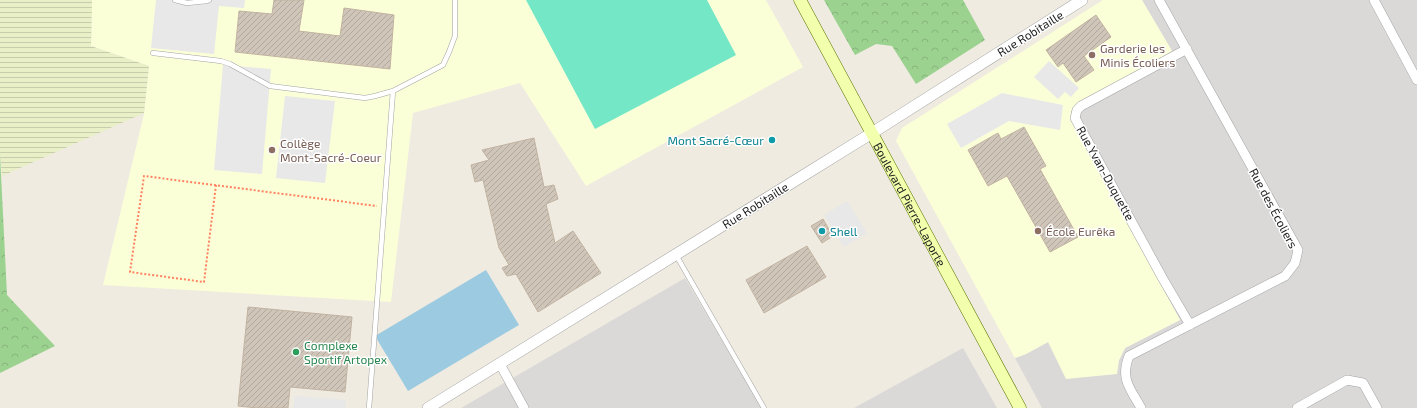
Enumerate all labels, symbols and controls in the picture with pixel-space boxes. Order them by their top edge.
street label: Rue Robitaille [994,7,1066,59]
place label: Garderie les Minis Écoliers [1100,41,1175,69]
marker: Garderie les Minis Écoliers [1087,50,1097,60]
street label: Rue Yvan-Duquette [1074,123,1138,223]
place label: Mont Sacré-Cœur [667,133,764,147]
marker: Mont Sacré-Cœur [767,135,777,145]
place label: Collège Mont-Sacré-Coeur [280,136,382,164]
street label: Boulevard Pierre-Laporte [871,140,949,269]
marker: Collège Mont-Sacré-Coeur [267,145,277,155]
street label: Rue des Écoliers [1247,166,1301,250]
street label: Rue Robitaille [719,179,791,231]
place label: Shell [830,224,858,238]
place label: École Eurêka [1046,224,1115,238]
marker: Shell [817,226,827,236]
marker: École Eurêka [1033,226,1043,236]
place label: Complexe Sportif Artopex [304,338,388,366]
marker: Complexe Sportif Artopex [291,347,301,357]

